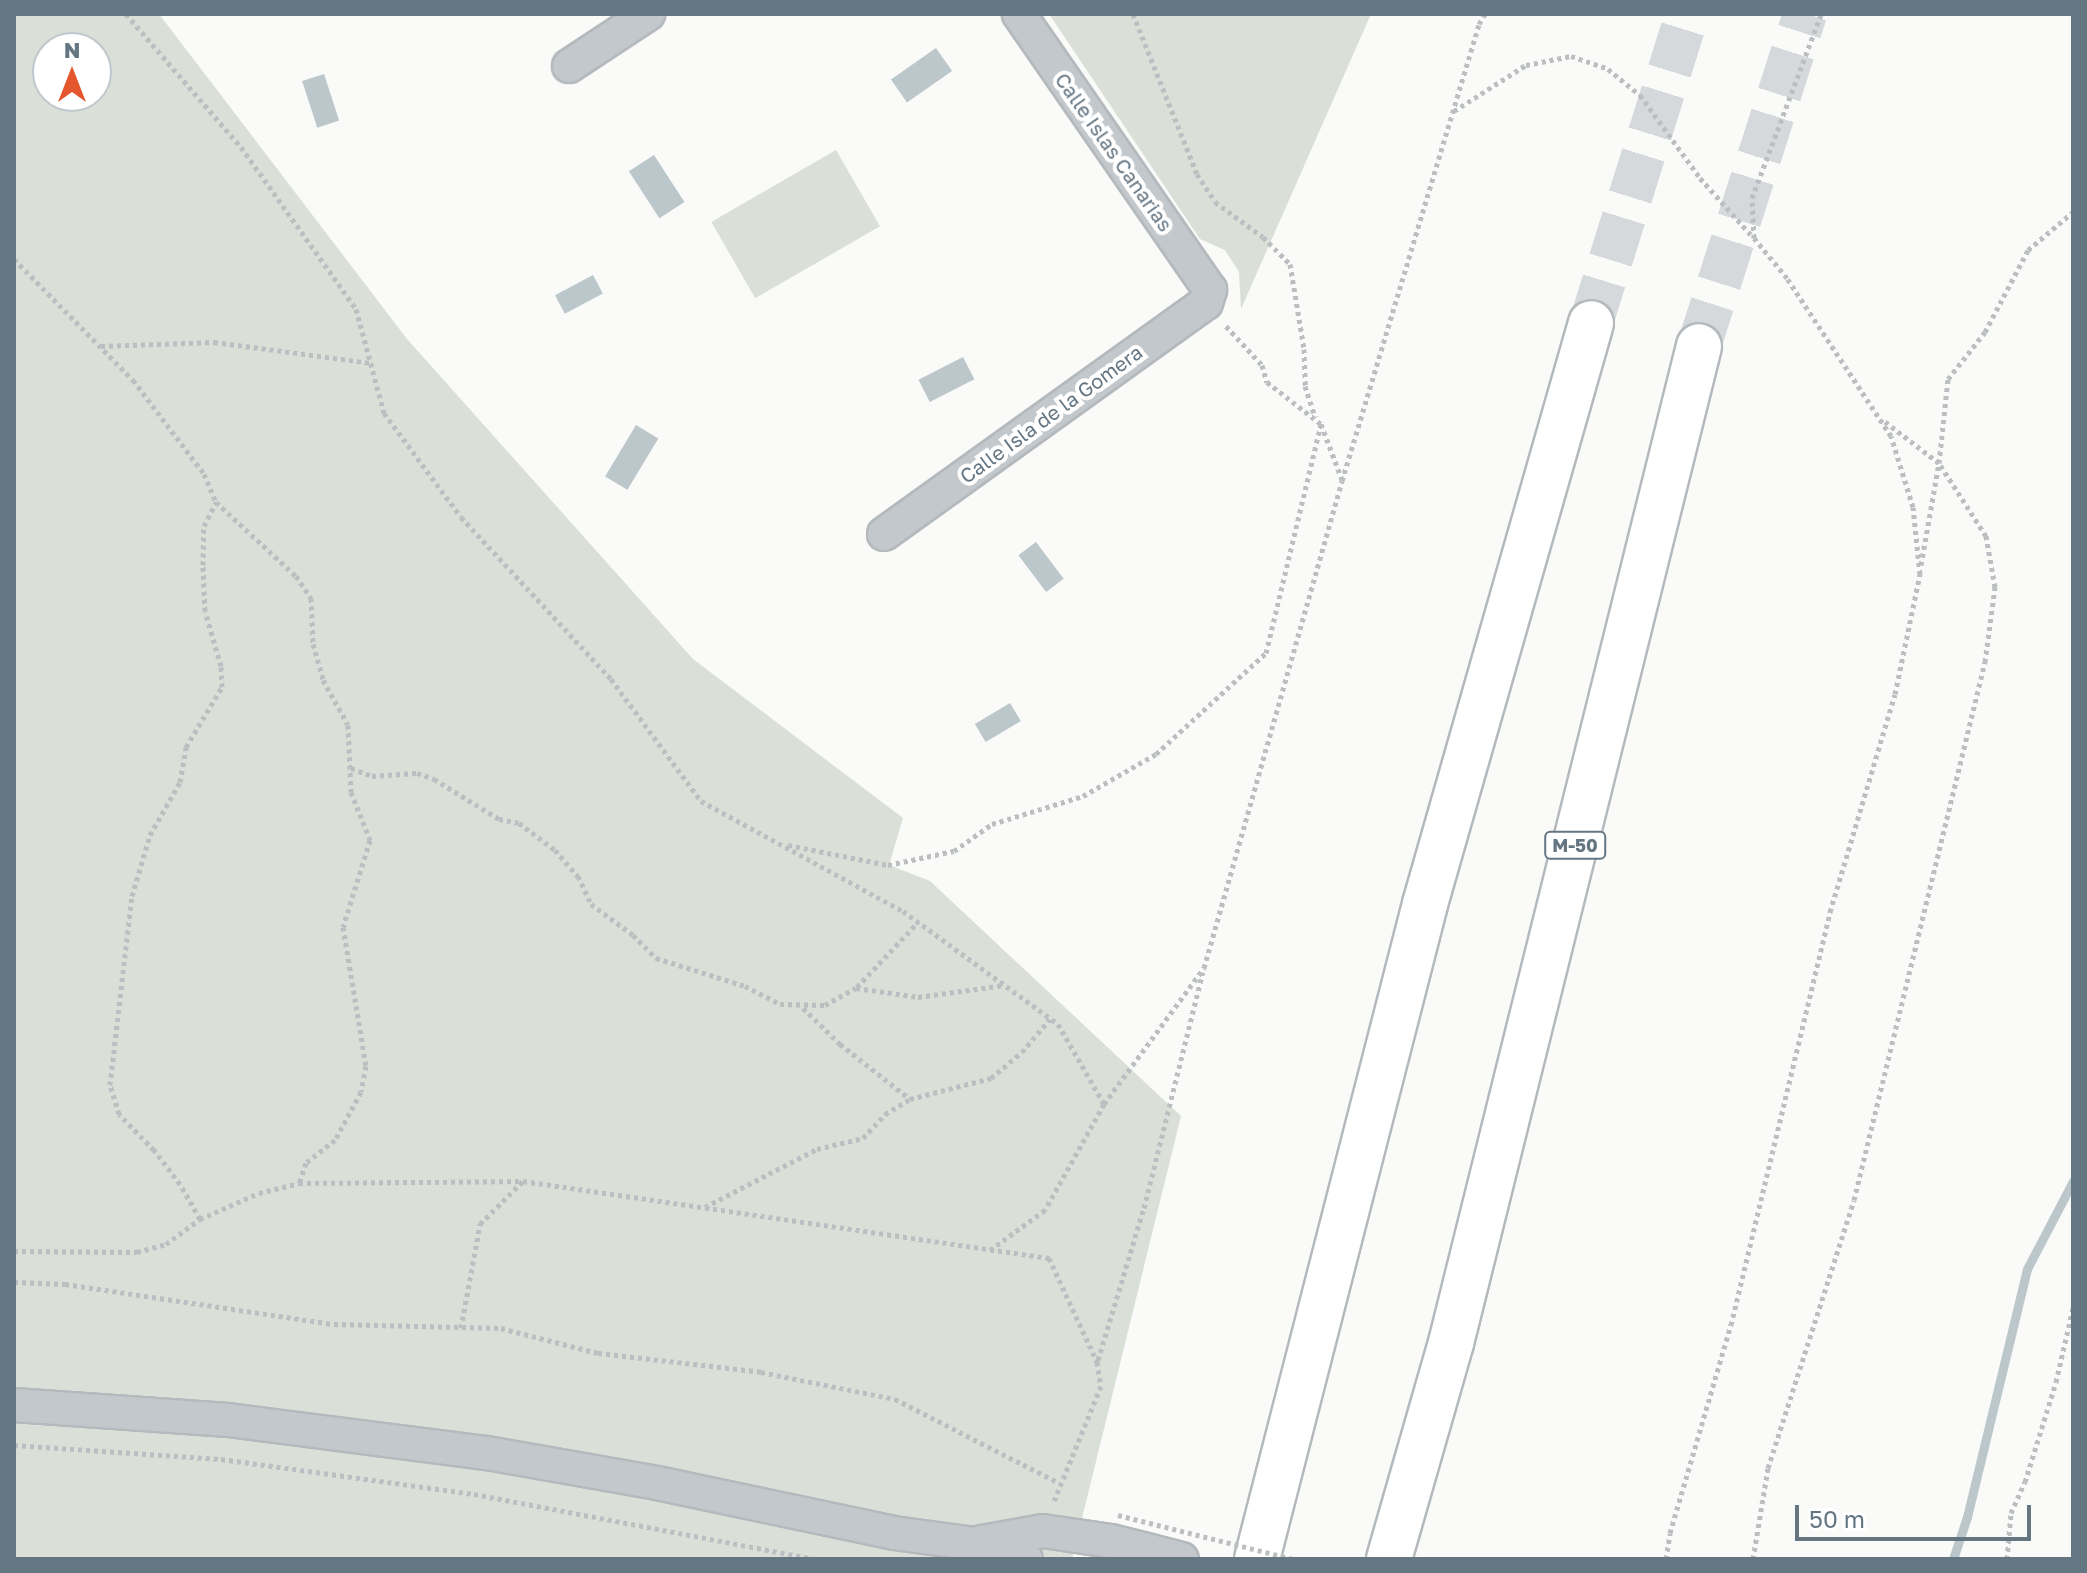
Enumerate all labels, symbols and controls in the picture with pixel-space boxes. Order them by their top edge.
north arrow [32,32,112,112]
text: N [64,36,80,63]
street label: Calle Islas Canarias [1050,68,1178,236]
street label: Calle Isla de la Gomera [955,340,1147,488]
road number: M-50 [1543,831,1607,859]
scale bar [1799,1489,2035,1539]
text: 50 m [1809,1504,1865,1533]

